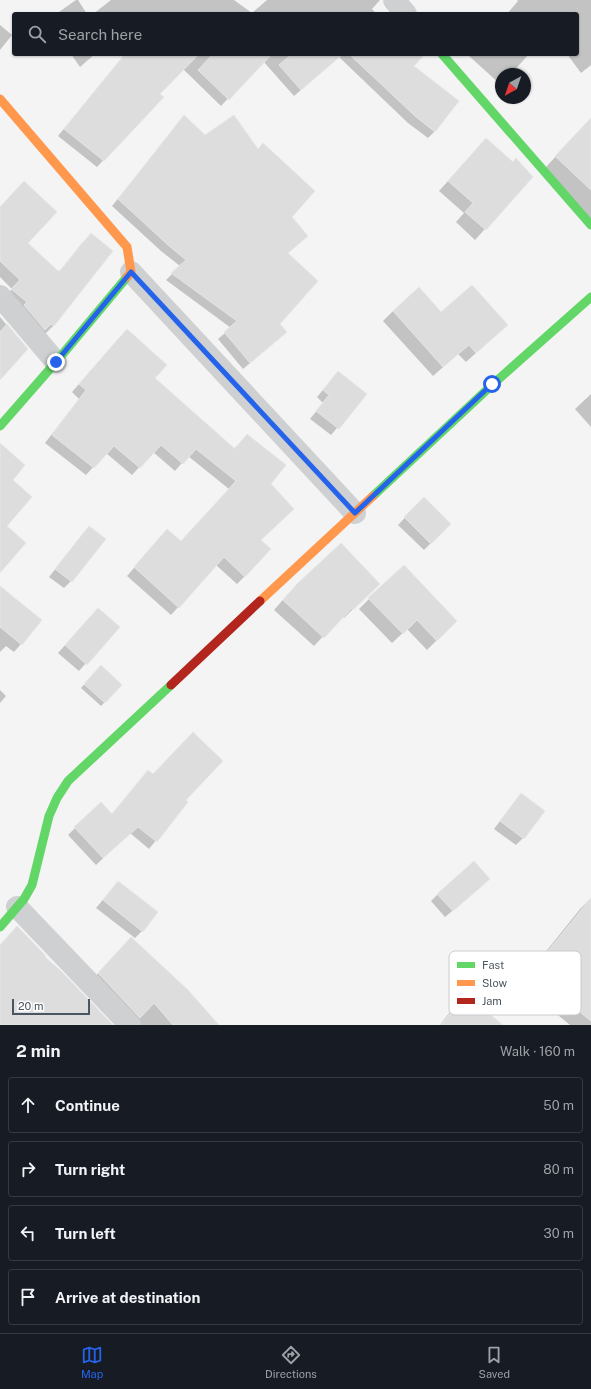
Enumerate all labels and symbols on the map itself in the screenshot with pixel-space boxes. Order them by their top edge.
north arrow [495,68,531,104]
route end [47,353,65,371]
route start [483,375,501,393]
legend [449,951,581,1015]
text: Fast [482,959,504,971]
text: Slow [482,977,508,989]
text: Jam [482,995,502,1007]
scale bar [12,997,90,1016]

